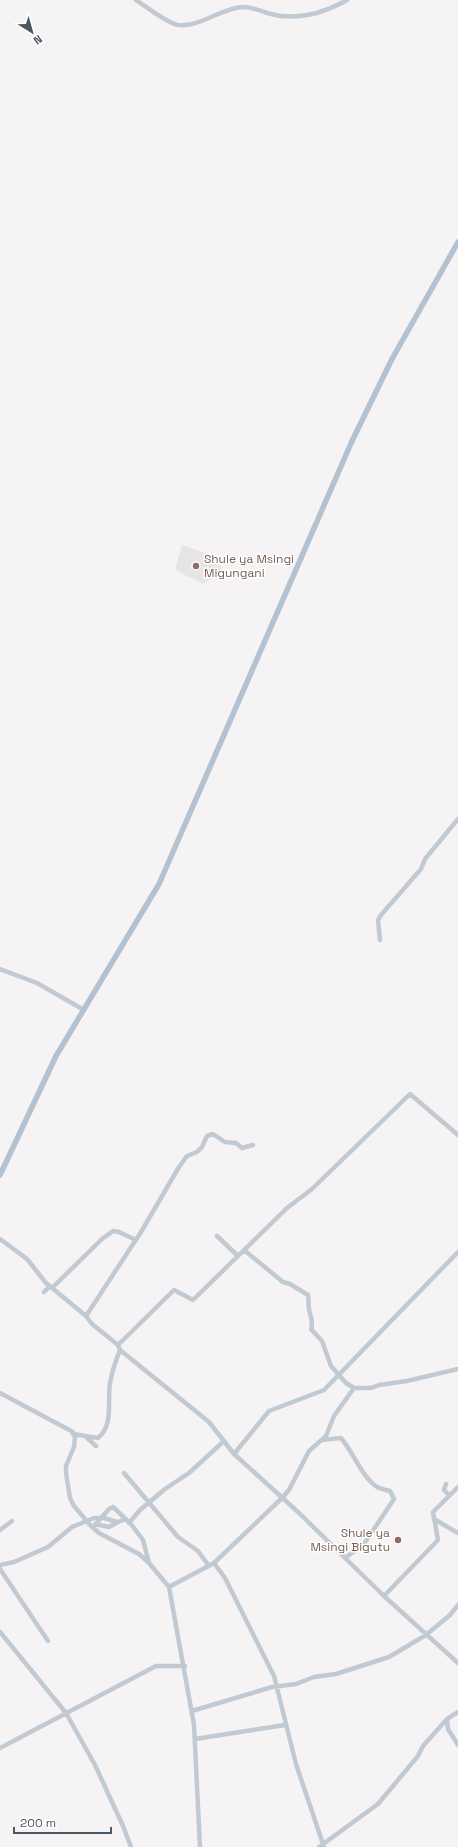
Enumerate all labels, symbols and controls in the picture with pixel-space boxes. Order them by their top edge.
north arrow [12,12,52,52]
text: N [31,32,45,48]
place label: Shule ya Msingi Migungani [204,551,294,581]
marker: Shule ya Msingi Migungani [191,561,201,571]
place label: Shule ya Msingi Bigutu [310,1525,390,1555]
marker: Shule ya Msingi Bigutu [393,1535,403,1545]
scale bar [14,1809,111,1835]
text: 200 m [20,1815,56,1831]

